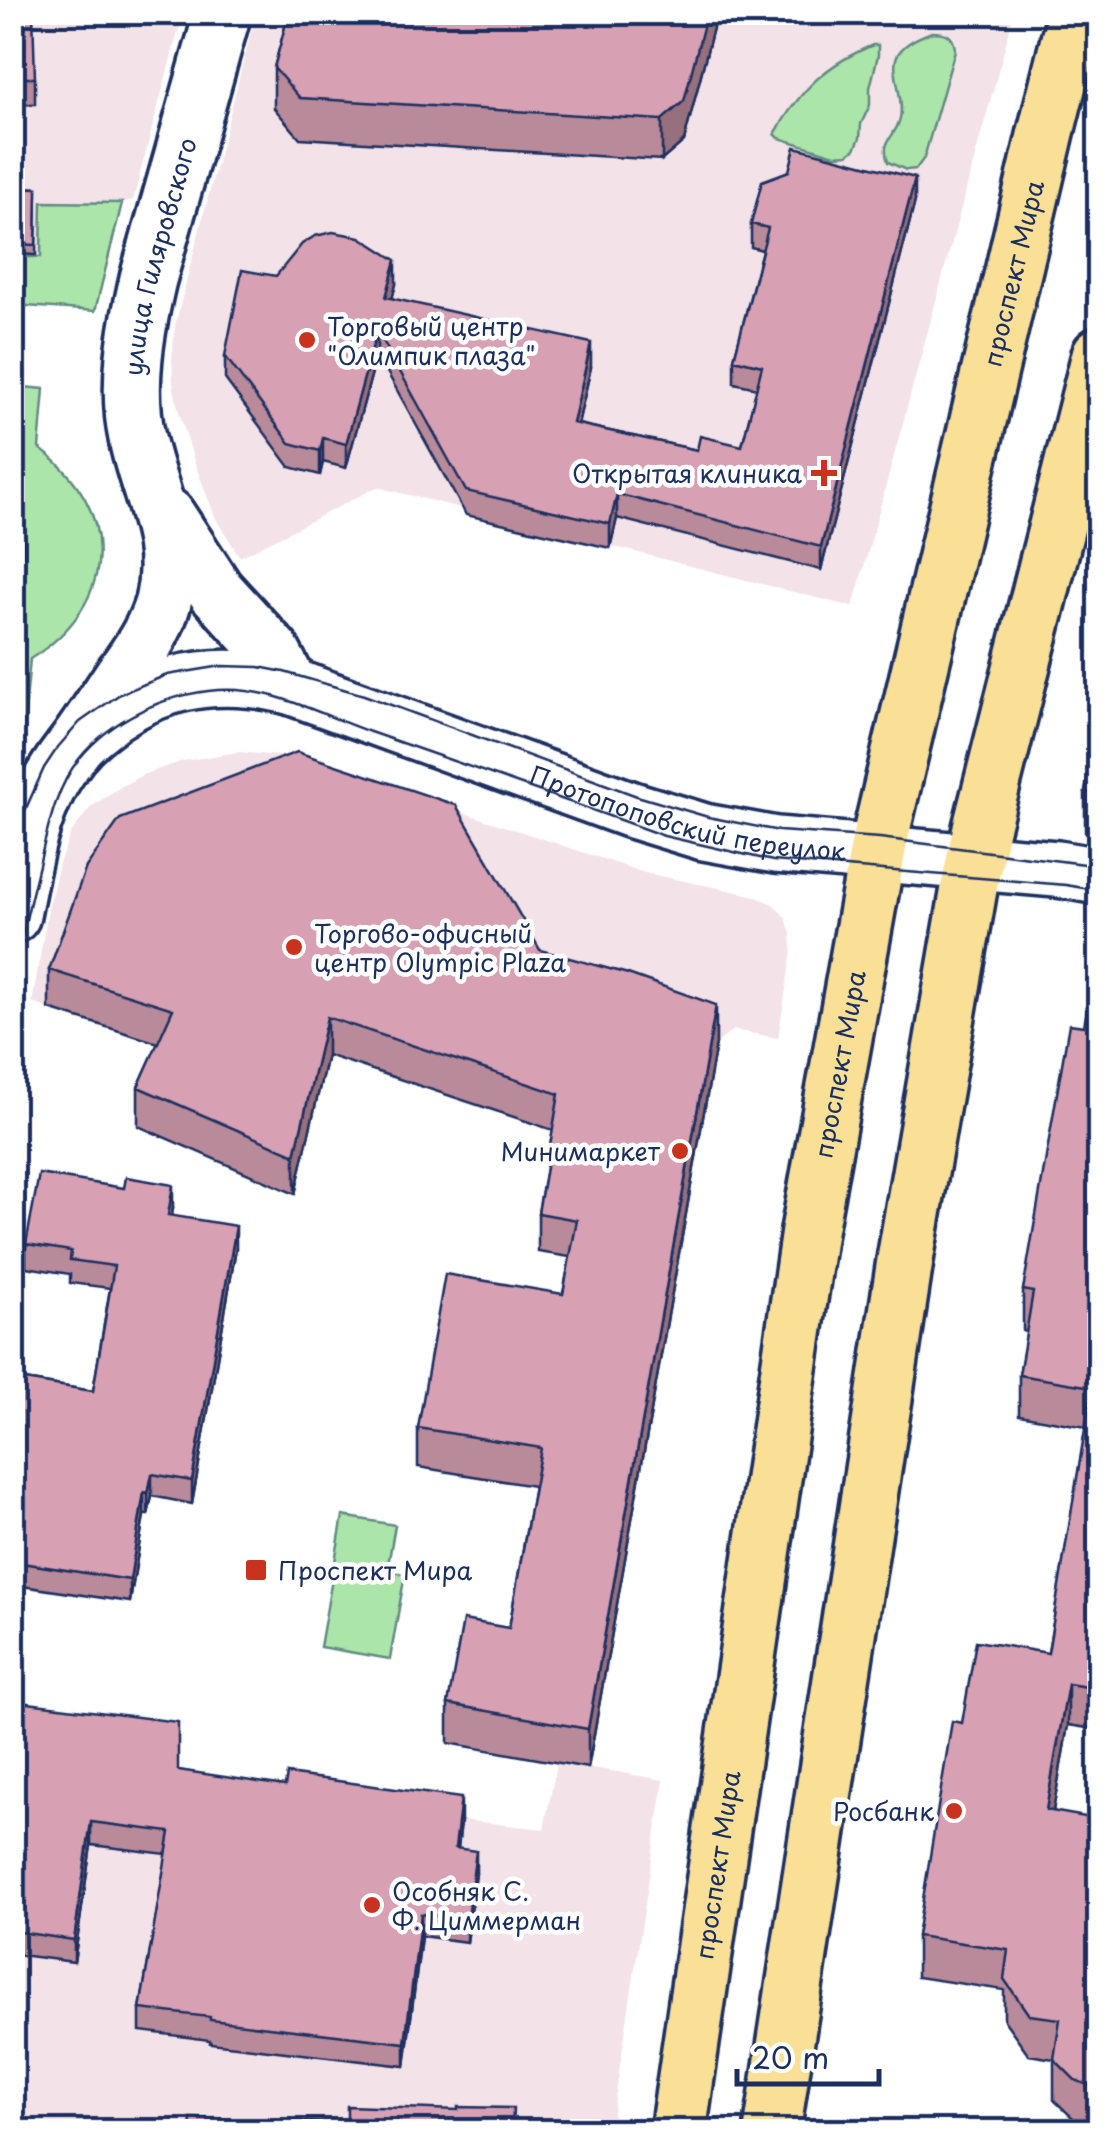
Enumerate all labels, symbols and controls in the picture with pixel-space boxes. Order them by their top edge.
street label: улица Гиляровского [114,133,206,377]
street label: проспект Мира [973,176,1053,370]
place label: Торговый центр "Олимпик плаза" [327,307,535,374]
marker: Торговый центр "Олимпик плаза" [296,329,318,351]
place label: Открытая клиника [572,454,802,492]
marker: Открытая клиника [811,460,837,486]
street label: Протопоповский переулок [525,756,847,870]
place label: Торгово-офисный центр Olympic Plaza [314,914,566,981]
marker: Торгово-офисный центр Olympic Plaza [283,936,305,958]
street label: проспект Мира [804,967,875,1161]
place label: Минимаркет [500,1132,661,1170]
marker: Минимаркет [669,1140,691,1162]
place label: Проспект Мира [278,1551,472,1589]
marker: Проспект Мира [243,1557,269,1583]
street label: проспект Мира [684,1768,749,1962]
place label: Росбанк [833,1792,934,1830]
marker: Росбанк [943,1800,965,1822]
place label: Особняк С. Ф. Циммерман [392,1872,581,1939]
marker: Особняк С. Ф. Циммерман [361,1894,383,1916]
scale bar [737,2024,880,2086]
text: 20 m [752,2034,829,2079]

